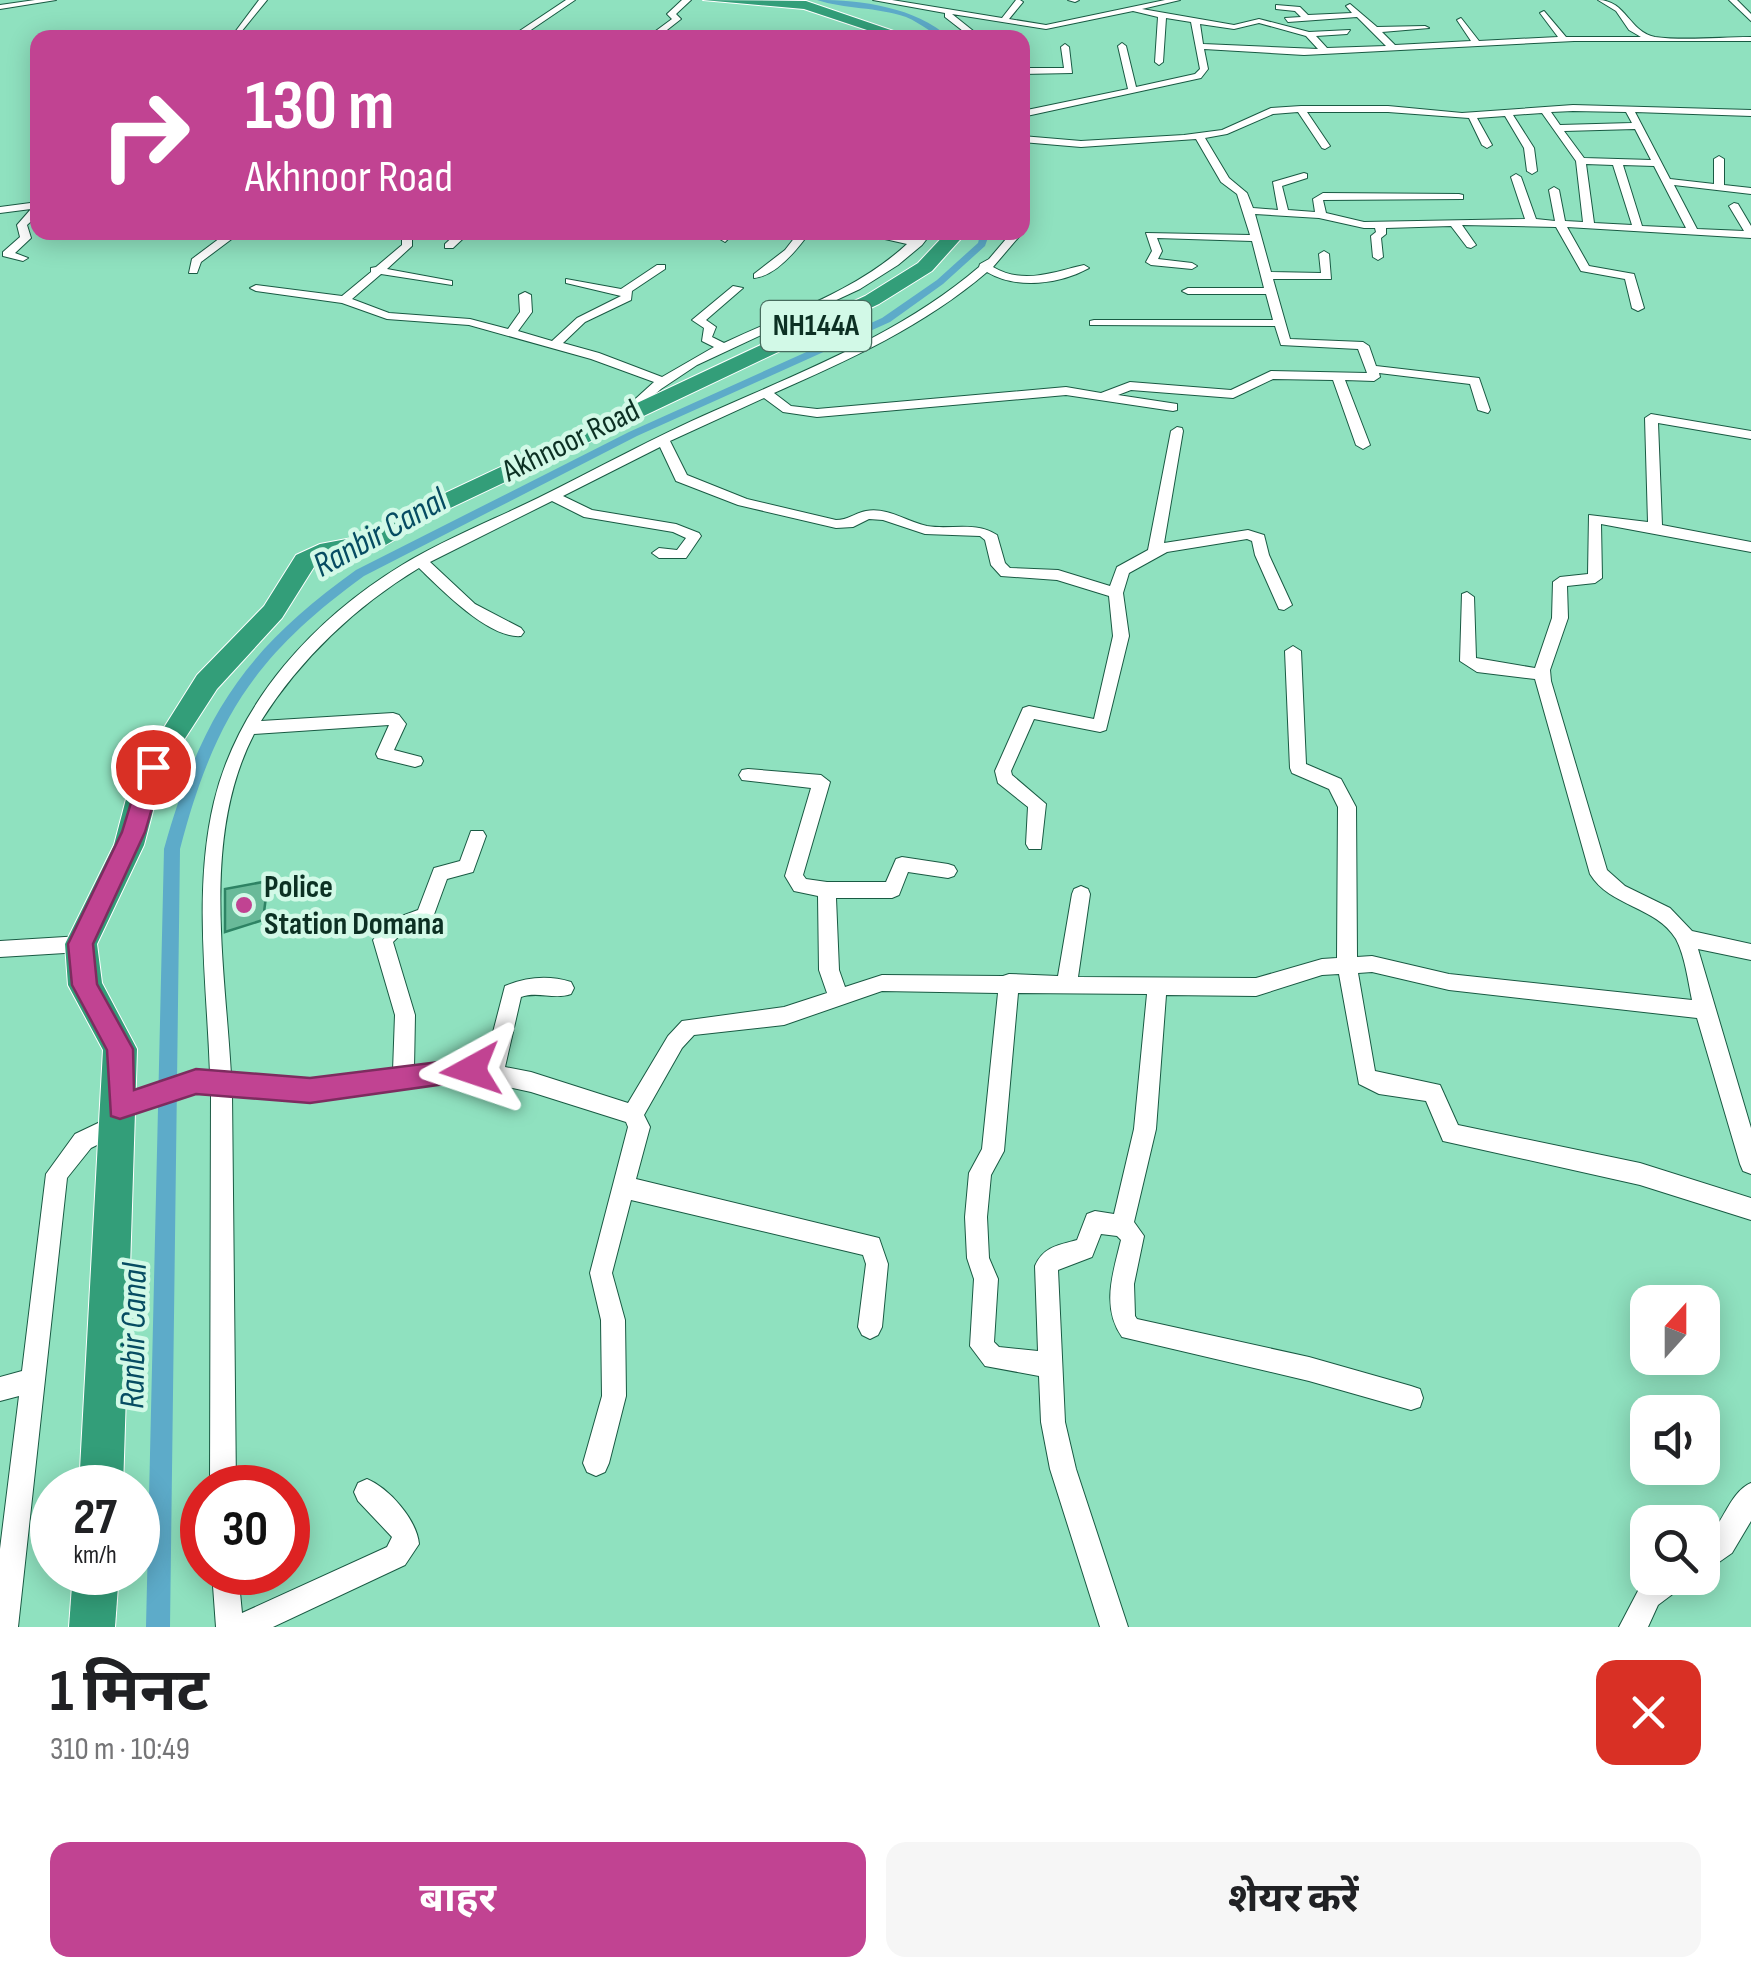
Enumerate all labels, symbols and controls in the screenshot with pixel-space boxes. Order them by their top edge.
text: 130 m [245,65,394,149]
icon: right [80,70,210,200]
text: Akhnoor Road [245,150,453,205]
road number: NH144A [761,301,871,351]
street label: Akhnoor Road [495,391,646,491]
water label: Ranbir Canal [306,478,456,587]
pin [111,725,196,810]
icon: arrive [126,740,181,795]
place label: Police Station Domana [264,868,444,944]
marker: Police Station Domana [233,894,255,916]
position arrow [419,1018,523,1122]
water label: Ranbir Canal [111,1261,157,1409]
north arrow [1630,1285,1720,1375]
map controls [1630,1285,1720,1595]
button: sound [1630,1395,1720,1485]
speed limit sign: 30 [180,1465,310,1595]
text: 27 [73,1488,117,1548]
button: search [1630,1505,1720,1595]
text: km/h [73,1540,117,1571]
text: 1 मिनट [50,1656,209,1728]
button: close [1596,1660,1701,1765]
text: 310 m · 10:49 [50,1730,190,1769]
button: बाहर [50,1842,866,1957]
button: शेयर करें [886,1842,1701,1957]

